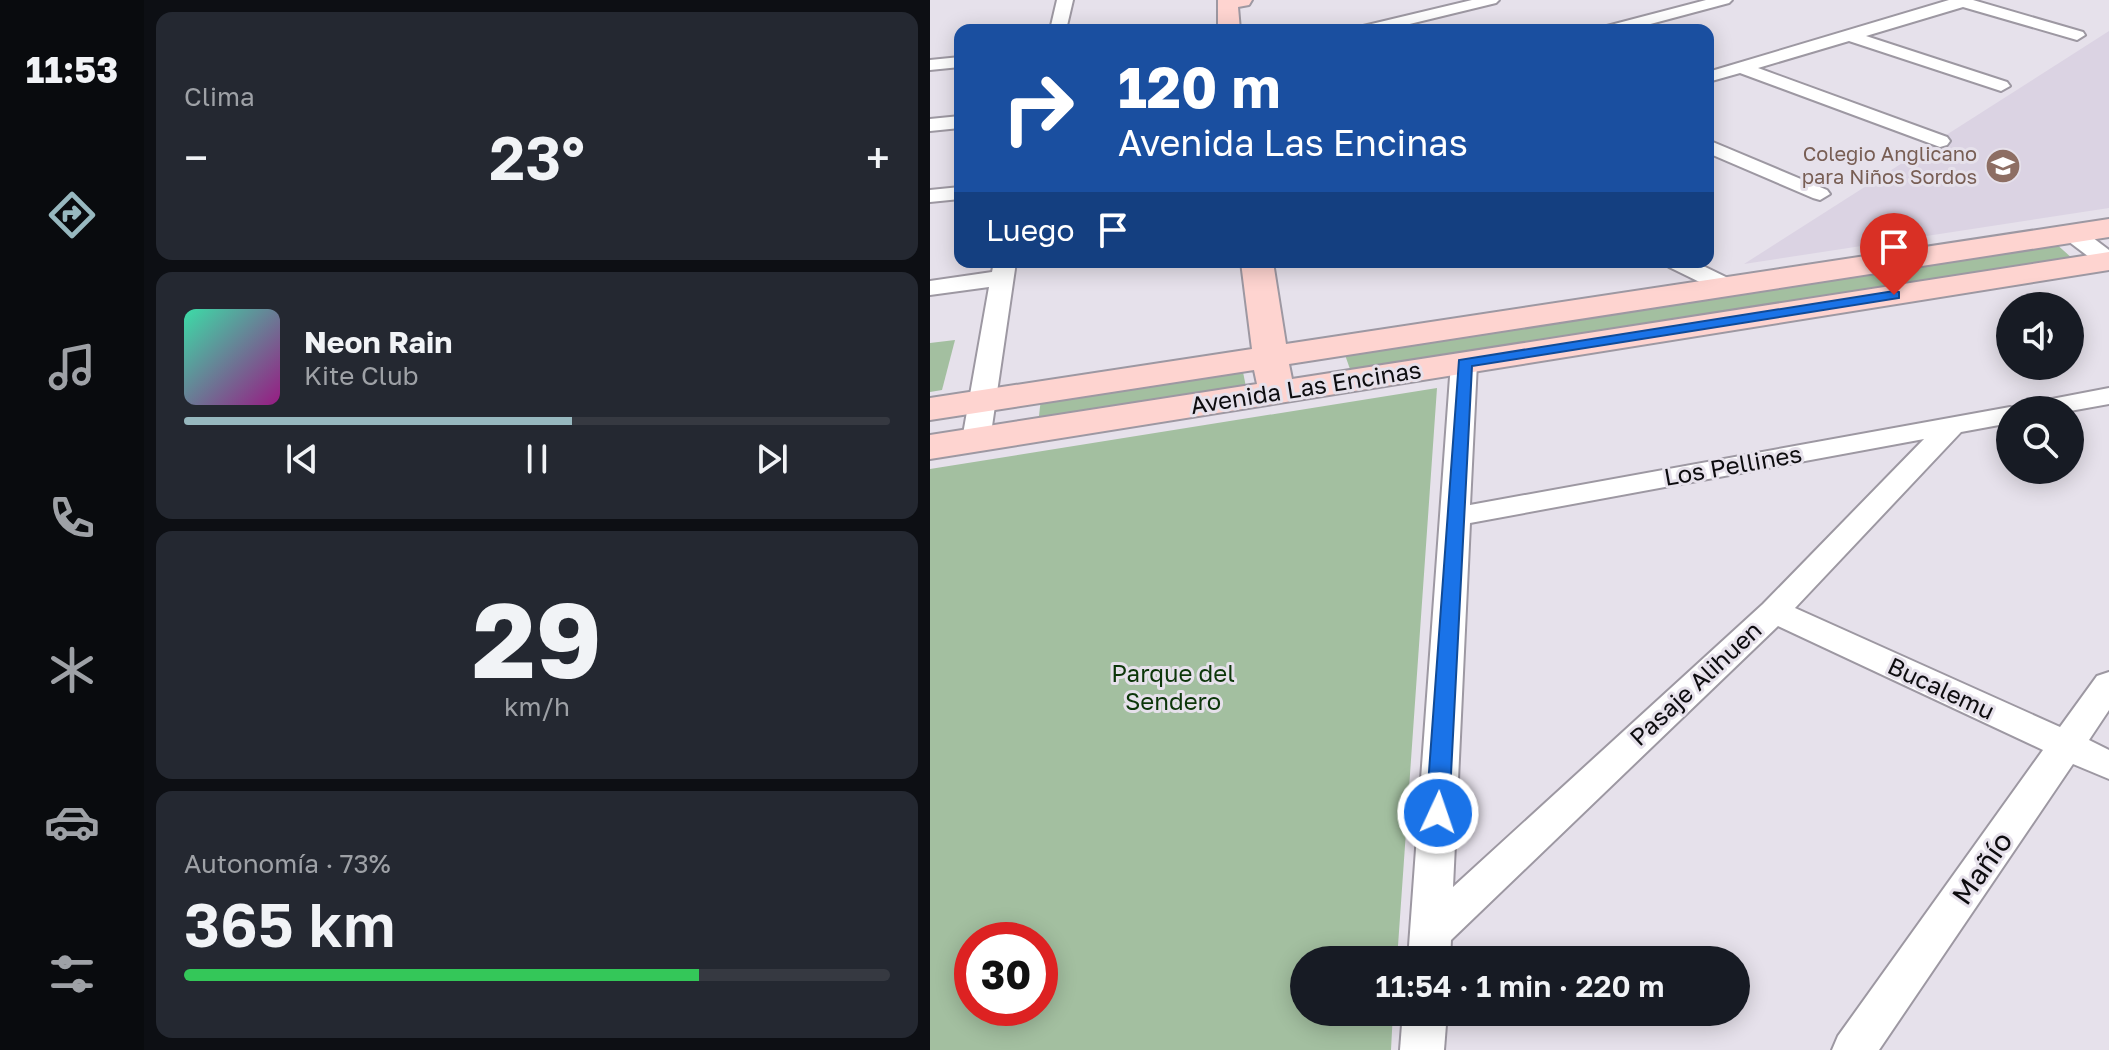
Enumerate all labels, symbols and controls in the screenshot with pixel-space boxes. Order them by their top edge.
text: 11:53 [26,48,118,91]
text: 120 m [1118,53,1280,120]
icon: right [986,56,1090,160]
text: Clima [184,81,255,112]
text: 23° [489,121,585,193]
text: Avenida Las Encinas [1118,121,1468,164]
text: − [184,131,208,184]
text: + [866,131,890,184]
place label: Colegio Anglicano para Niños Sordos [1802,141,1977,188]
school or university icon: Colegio Anglicano para Niños Sordos [1984,147,2022,185]
icon: directions [44,187,100,243]
icon: arrive [1091,208,1135,252]
text: Luego [986,212,1075,248]
pin [1860,213,1928,295]
icon: arrive [1872,225,1916,269]
map controls [1996,292,2084,484]
button: sound [1996,292,2084,380]
text: Neon Rain [304,324,452,360]
icon: music [44,339,100,395]
street label: Avenida Las Encinas [1188,354,1423,419]
text: Kite Club [304,360,419,391]
button: search [1996,396,2084,484]
icon: previous [280,437,324,481]
icon: pause [515,437,559,481]
icon: next [750,437,794,481]
street label: Los Pellines [1662,438,1804,491]
icon: phone [44,490,100,546]
text: 29 [472,576,602,701]
street label: Pasaje Alihuen [1623,615,1767,751]
icon: climate [44,642,100,698]
street label: Bucalemu [1884,650,2000,725]
park label: Parque del Sendero [1111,658,1235,715]
text: km/h [504,691,570,722]
position arrow [1396,771,1480,855]
icon: car [44,794,100,850]
street label: Mañío [1945,825,2018,911]
text: Autonomía · 73% [184,848,391,879]
text: 365 km [184,888,396,960]
speed limit sign: 30 [954,922,1058,1026]
icon: filters [44,946,100,1002]
text: 11:54 · 1 min · 220 m [1376,968,1664,1004]

